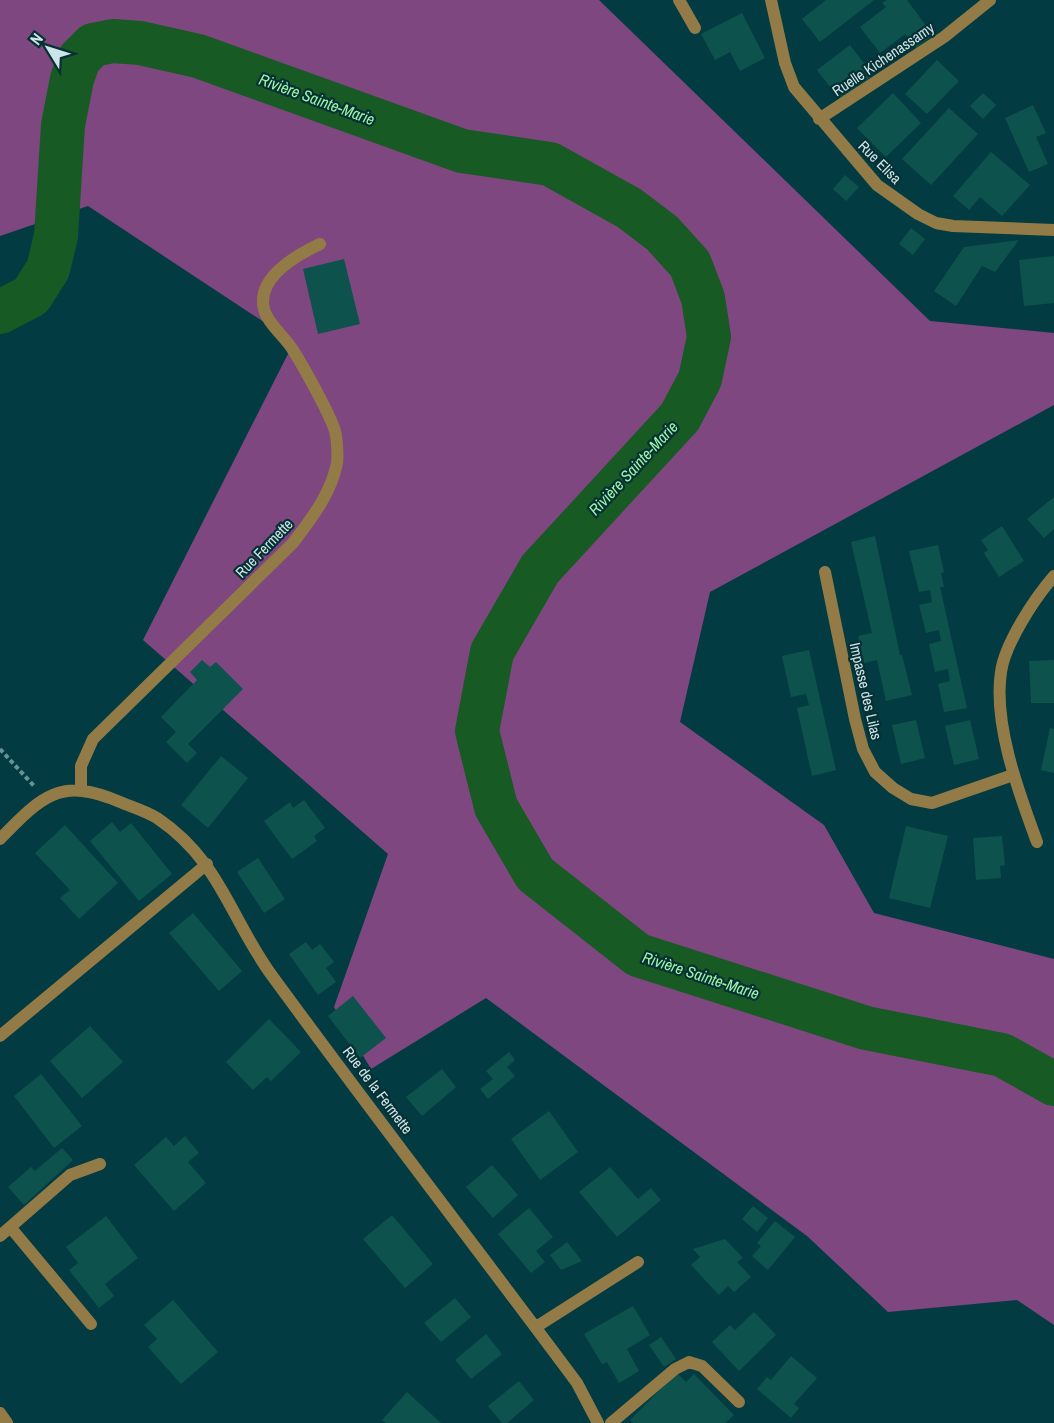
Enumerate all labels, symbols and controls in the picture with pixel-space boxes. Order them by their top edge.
street label: Ruelle Kichenassamy [828,17,939,101]
north arrow [18,18,78,78]
text: N [25,28,48,49]
water label: Rivière Sainte-Marie [256,68,378,130]
street label: Rue Elisa [854,136,906,188]
water label: Rivière Sainte-Marie [583,416,683,520]
street label: Rue Fermette [231,514,298,582]
street label: Impasse des Lilas [845,640,887,742]
water label: Rivière Sainte-Marie [640,946,762,1004]
street label: Rue de la Fermette [338,1042,418,1138]

